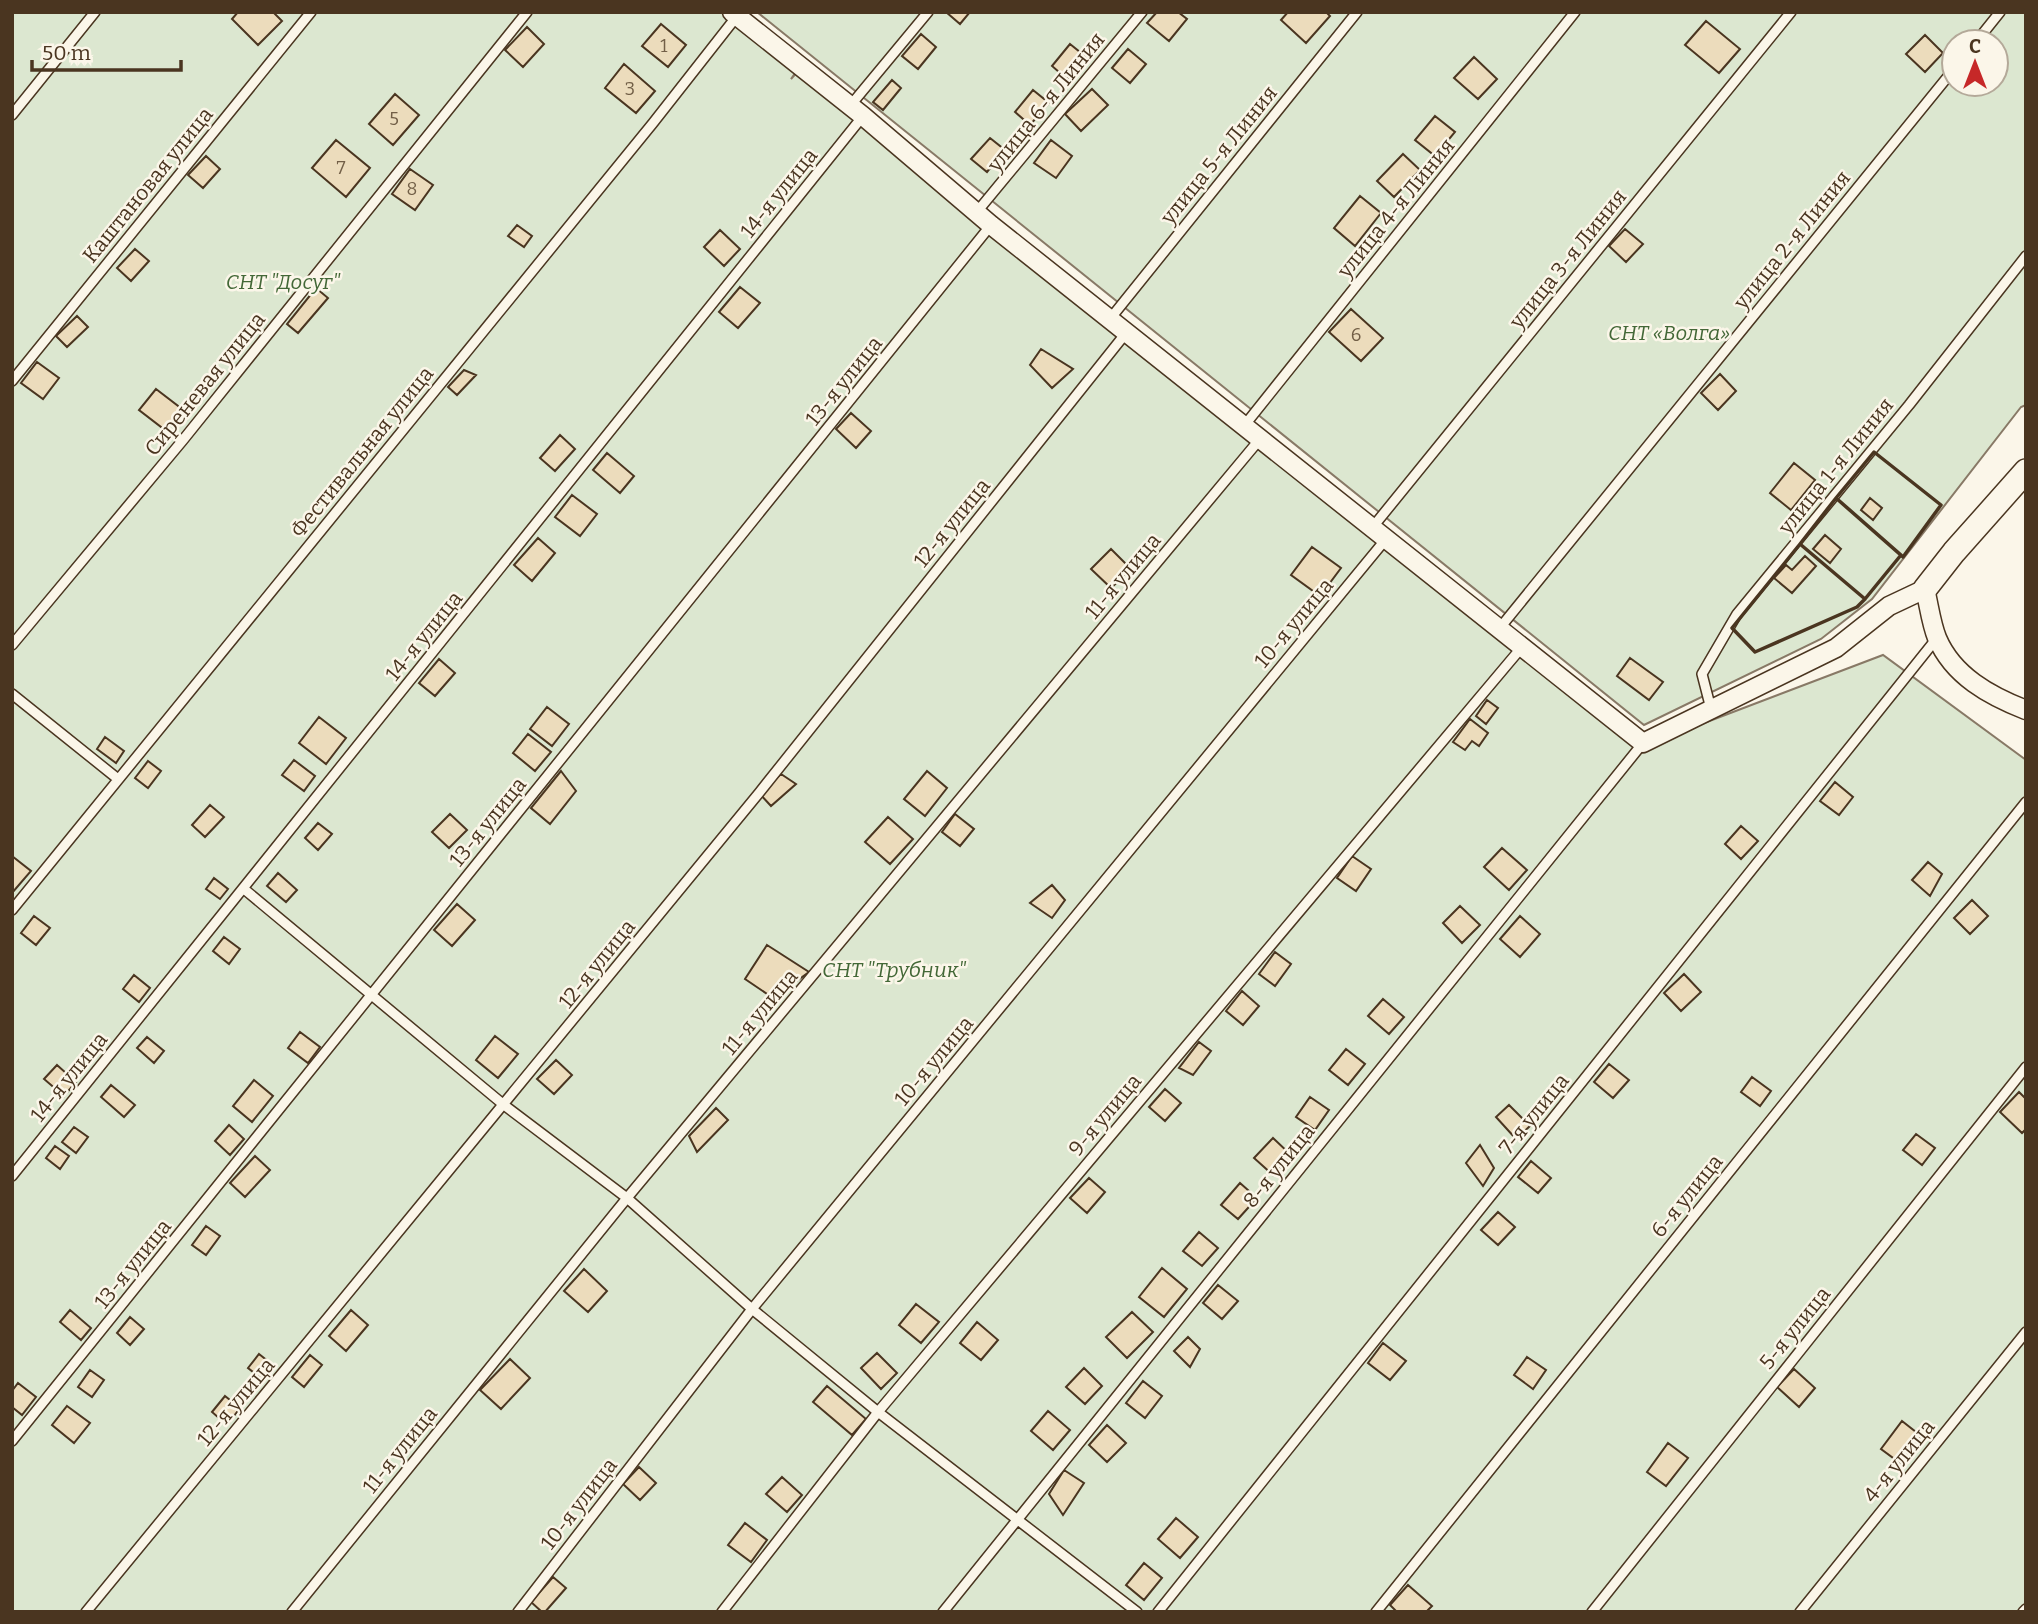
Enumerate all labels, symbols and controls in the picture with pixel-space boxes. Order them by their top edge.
street label: улица 6-я Линия [981,27,1110,178]
scale bar [32,28,180,72]
north arrow [1940,28,2010,98]
house number: 1 [660,35,668,57]
text: С [1969,35,1981,58]
text: 50 m [42,40,91,66]
house number: 3 [625,78,635,100]
street label: улица 5-я Линия [1155,80,1283,230]
street label: Каштановая улица [77,102,219,268]
house number: 5 [389,108,399,130]
street label: улица 4-я Линия [1331,133,1460,284]
street label: 14-я улица [735,142,823,243]
house number: 7 [336,157,346,179]
street label: улица 2-я Линия [1727,165,1856,315]
house number: 8 [407,178,417,200]
street label: улица 3-я Линия [1503,184,1632,335]
park label: СНТ "Досуг" [226,269,340,295]
street label: Сиреневая улица [139,307,271,461]
park label: СНТ «Волга» [1608,320,1730,346]
house number: 6 [1351,324,1361,346]
street label: 13-я улица [800,331,888,431]
street label: Фестивальная улица [285,361,439,543]
street label: улица 1-я Линия [1772,393,1899,540]
street label: 12-я улица [908,473,996,573]
street label: 11-я улица [1080,527,1167,624]
street label: 10-я улица [1249,572,1339,673]
street label: 14-я улица [380,585,468,686]
street label: 13-я улица [444,772,532,872]
street label: 12-я улица [553,914,641,1014]
park label: СНТ "Трубник" [822,957,966,983]
street label: 11-я улица [717,963,804,1060]
street label: 10-я улица [889,1010,979,1111]
street label: 14-я улица [25,1026,113,1127]
street label: 9-я улица [1063,1068,1147,1161]
street label: 7-я улица [1493,1068,1575,1160]
street label: 8-я улица [1237,1119,1321,1213]
street label: 6-я улица [1646,1149,1729,1243]
street label: 13-я улица [89,1214,177,1314]
street label: 5-я улица [1754,1281,1836,1374]
street label: 12-я улица [192,1352,281,1451]
street label: 11-я улица [357,1401,443,1499]
street label: 4-я улица [1858,1414,1941,1508]
street label: 10-я улица [535,1453,623,1555]

